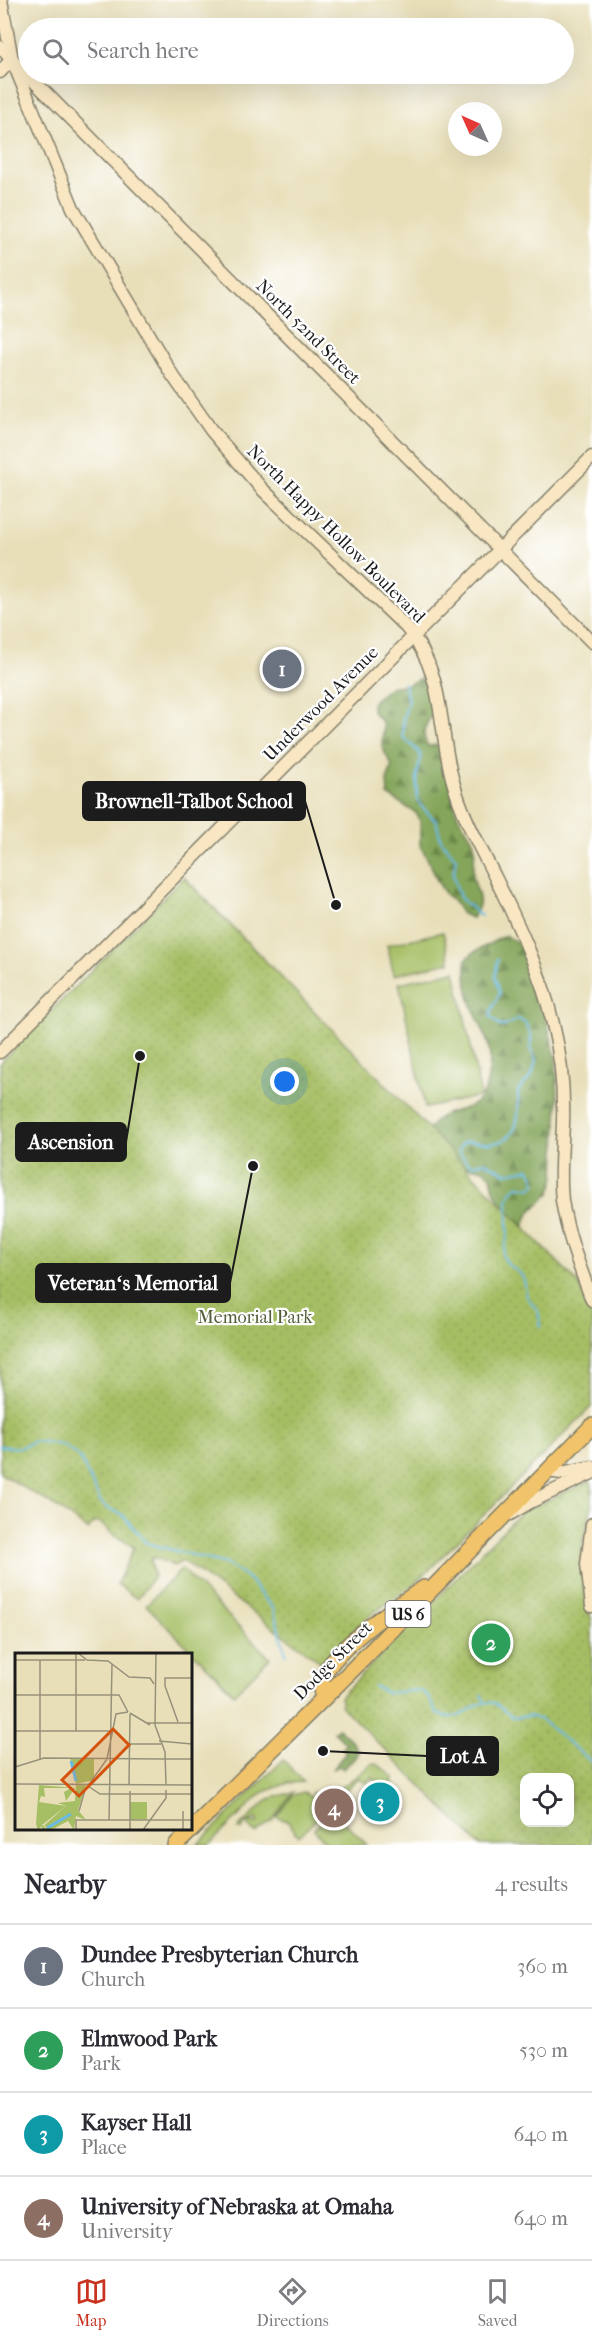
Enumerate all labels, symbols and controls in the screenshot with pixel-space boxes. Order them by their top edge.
search box [18,18,574,84]
icon: search [39,35,72,68]
text: Search here [87,38,199,64]
north arrow [448,102,502,156]
street label: North 52nd Street [251,275,365,389]
street label: North Happy Hollow Boulevard [243,441,430,628]
street label: Underwood Avenue [259,642,383,766]
pin: 1 [262,646,302,692]
callout: Brownell-Talbot School [83,782,305,820]
text: Brownell-Talbot School [95,790,293,813]
your location [270,1067,299,1096]
callout: Ascension [16,1123,126,1161]
text: Ascension [26,1131,114,1154]
callout: Veteranʻs Memorial [36,1264,230,1302]
text: Veteranʻs Memorial [47,1272,219,1295]
park label: Memorial Park [198,1307,313,1328]
road number: US 6 [386,1601,430,1627]
street label: Dodge Street [289,1617,377,1705]
pin: 2 [472,1620,510,1666]
inset map [15,1653,192,1830]
callout: Lot A [427,1737,498,1775]
text: Lot A [440,1745,487,1768]
map controls [520,1773,574,1827]
button: locate [520,1773,574,1827]
pin: 3 [360,1780,400,1824]
pin: 4 [314,1786,354,1830]
text: Nearby [24,1869,106,1900]
text: 4 results [495,1873,568,1896]
text: Dundee Presbyterian Church [81,1942,358,1968]
text: 1 [40,1955,47,1978]
text: 360 m [517,1955,568,1978]
text: Church [81,1968,145,1991]
text: Elmwood Park [81,2026,217,2052]
text: 2 [38,2039,49,2062]
text: 530 m [519,2039,568,2062]
text: Park [81,2052,121,2075]
text: Kayser Hall [81,2110,192,2136]
text: 3 [39,2123,48,2146]
text: 640 m [513,2123,568,2146]
text: Place [81,2136,127,2159]
text: University of Nebraska at Omaha [81,2194,393,2220]
text: 4 [38,2207,49,2230]
text: 640 m [513,2207,568,2230]
text: University [81,2220,173,2243]
tab: Map [75,2275,108,2330]
tab: Directions [257,2275,329,2330]
tab: Saved [478,2275,517,2330]

